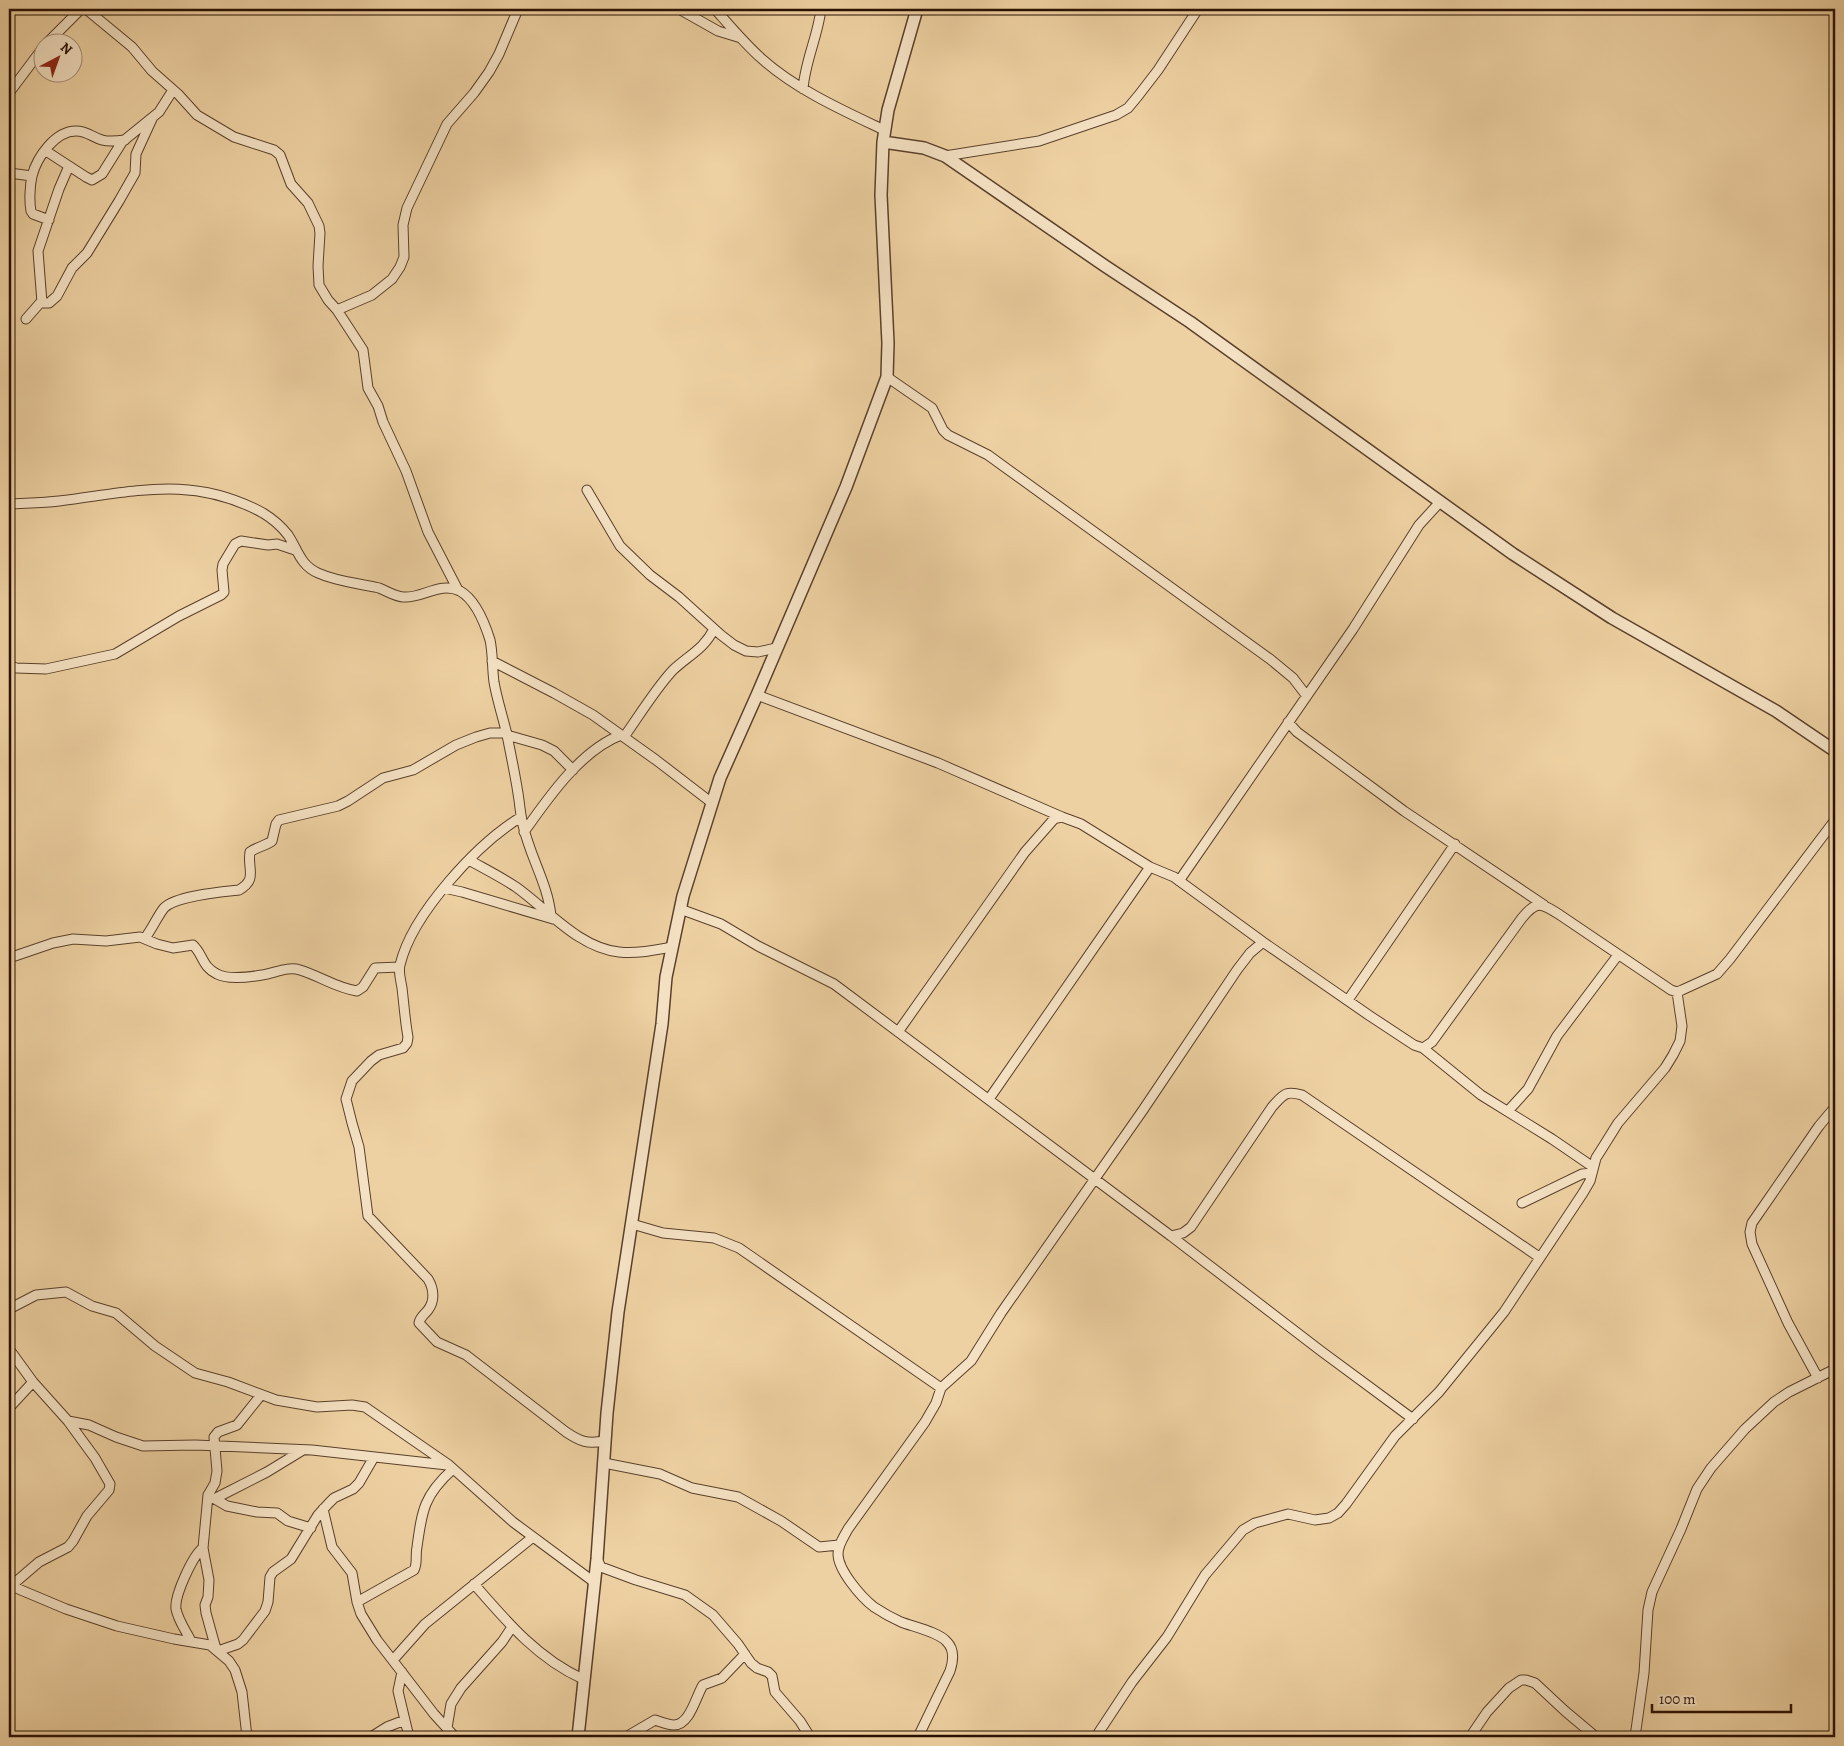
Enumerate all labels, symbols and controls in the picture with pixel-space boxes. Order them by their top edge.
north arrow [32,32,82,82]
text: N [56,38,76,59]
scale bar [1652,1681,1790,1713]
text: 100 m [1659,1689,1696,1709]

